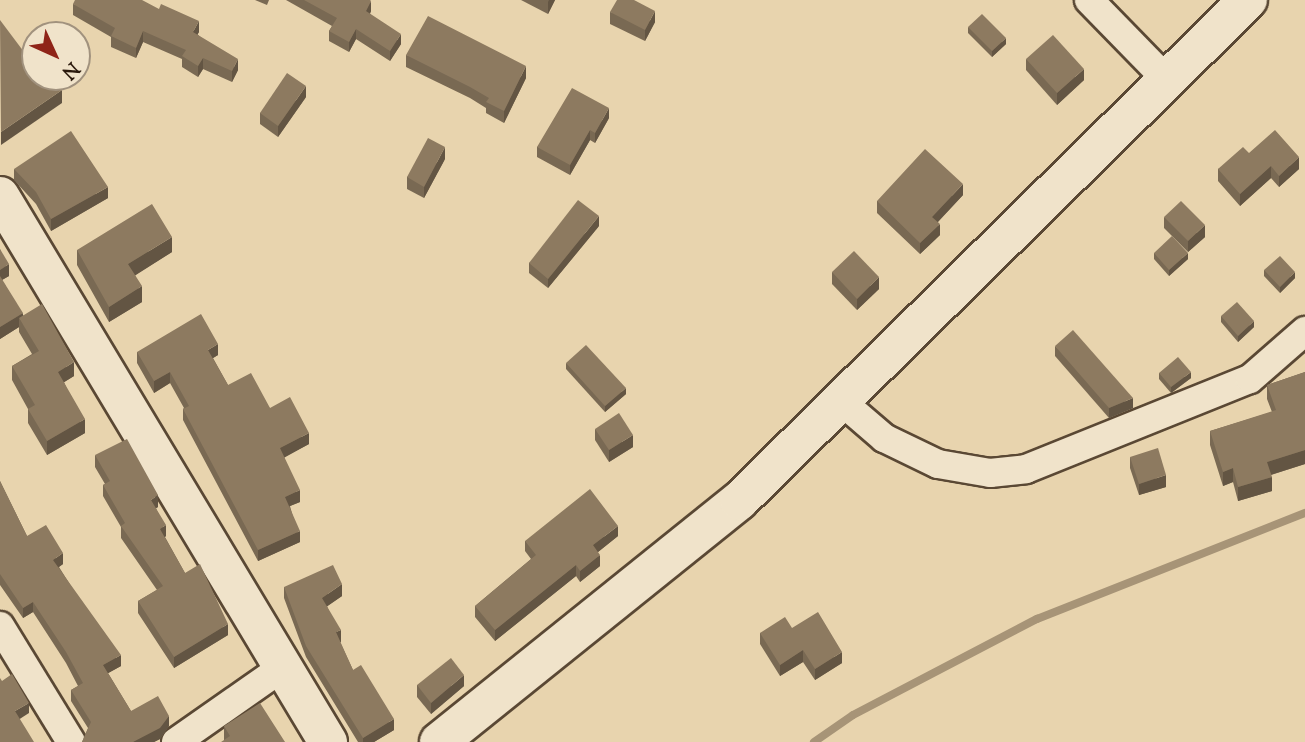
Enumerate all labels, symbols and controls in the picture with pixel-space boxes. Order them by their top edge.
north arrow [21,21,91,91]
text: N [55,55,85,85]

